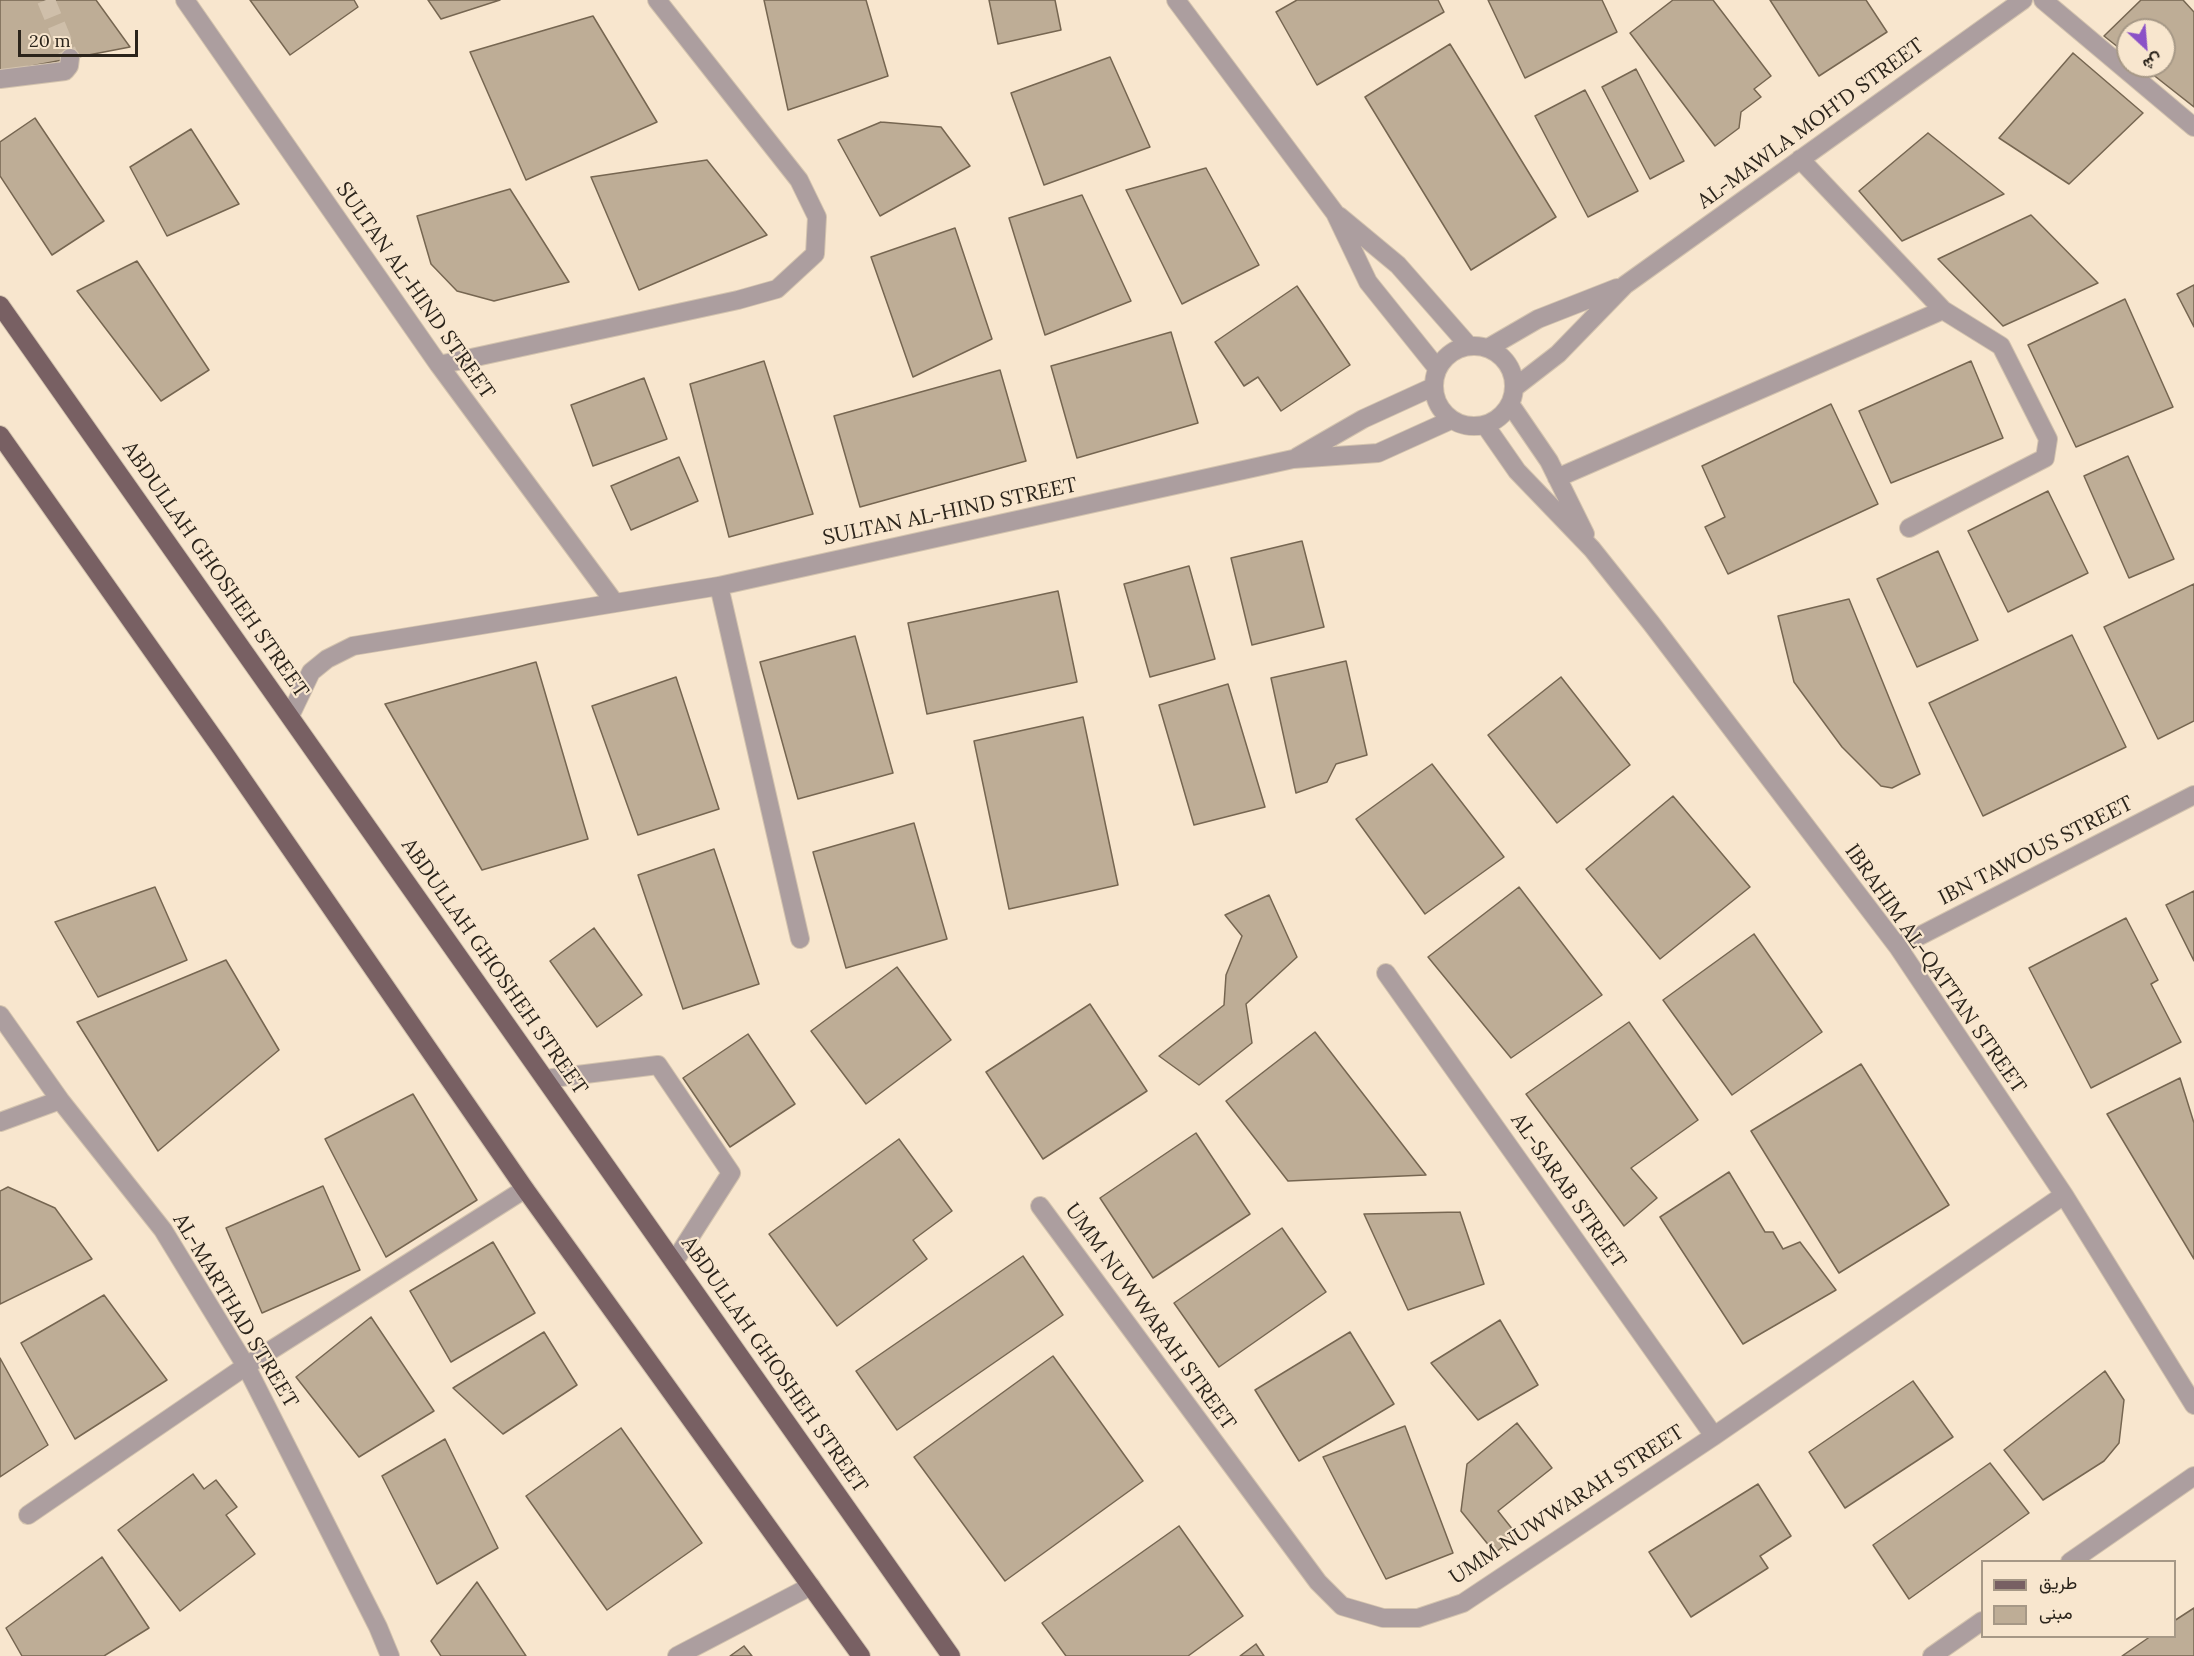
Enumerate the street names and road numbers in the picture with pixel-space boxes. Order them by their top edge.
street label: AL-MAWLA MOH'D STREET [1693,33,1929,215]
street label: SULTAN AL-HIND STREET [330,178,500,404]
street label: ABDULLAH GHOSHEH STREET [117,437,313,703]
street label: SULTAN AL-HIND STREET [821,473,1079,551]
street label: IBN TAWOUS STREET [1934,791,2138,911]
street label: ABDULLAH GHOSHEH STREET [396,834,592,1100]
street label: IBRAHIM AL-QATTAN STREET [1839,840,2031,1098]
street label: AL-SARAB STREET [1505,1109,1631,1273]
street label: UMM NUWWARAH STREET [1059,1199,1241,1435]
street label: AL-MARTHAD STREET [167,1209,303,1413]
street label: ABDULLAH GHOSHEH STREET [676,1232,872,1498]
street label: UMM NUWWARAH STREET [1445,1420,1689,1590]

